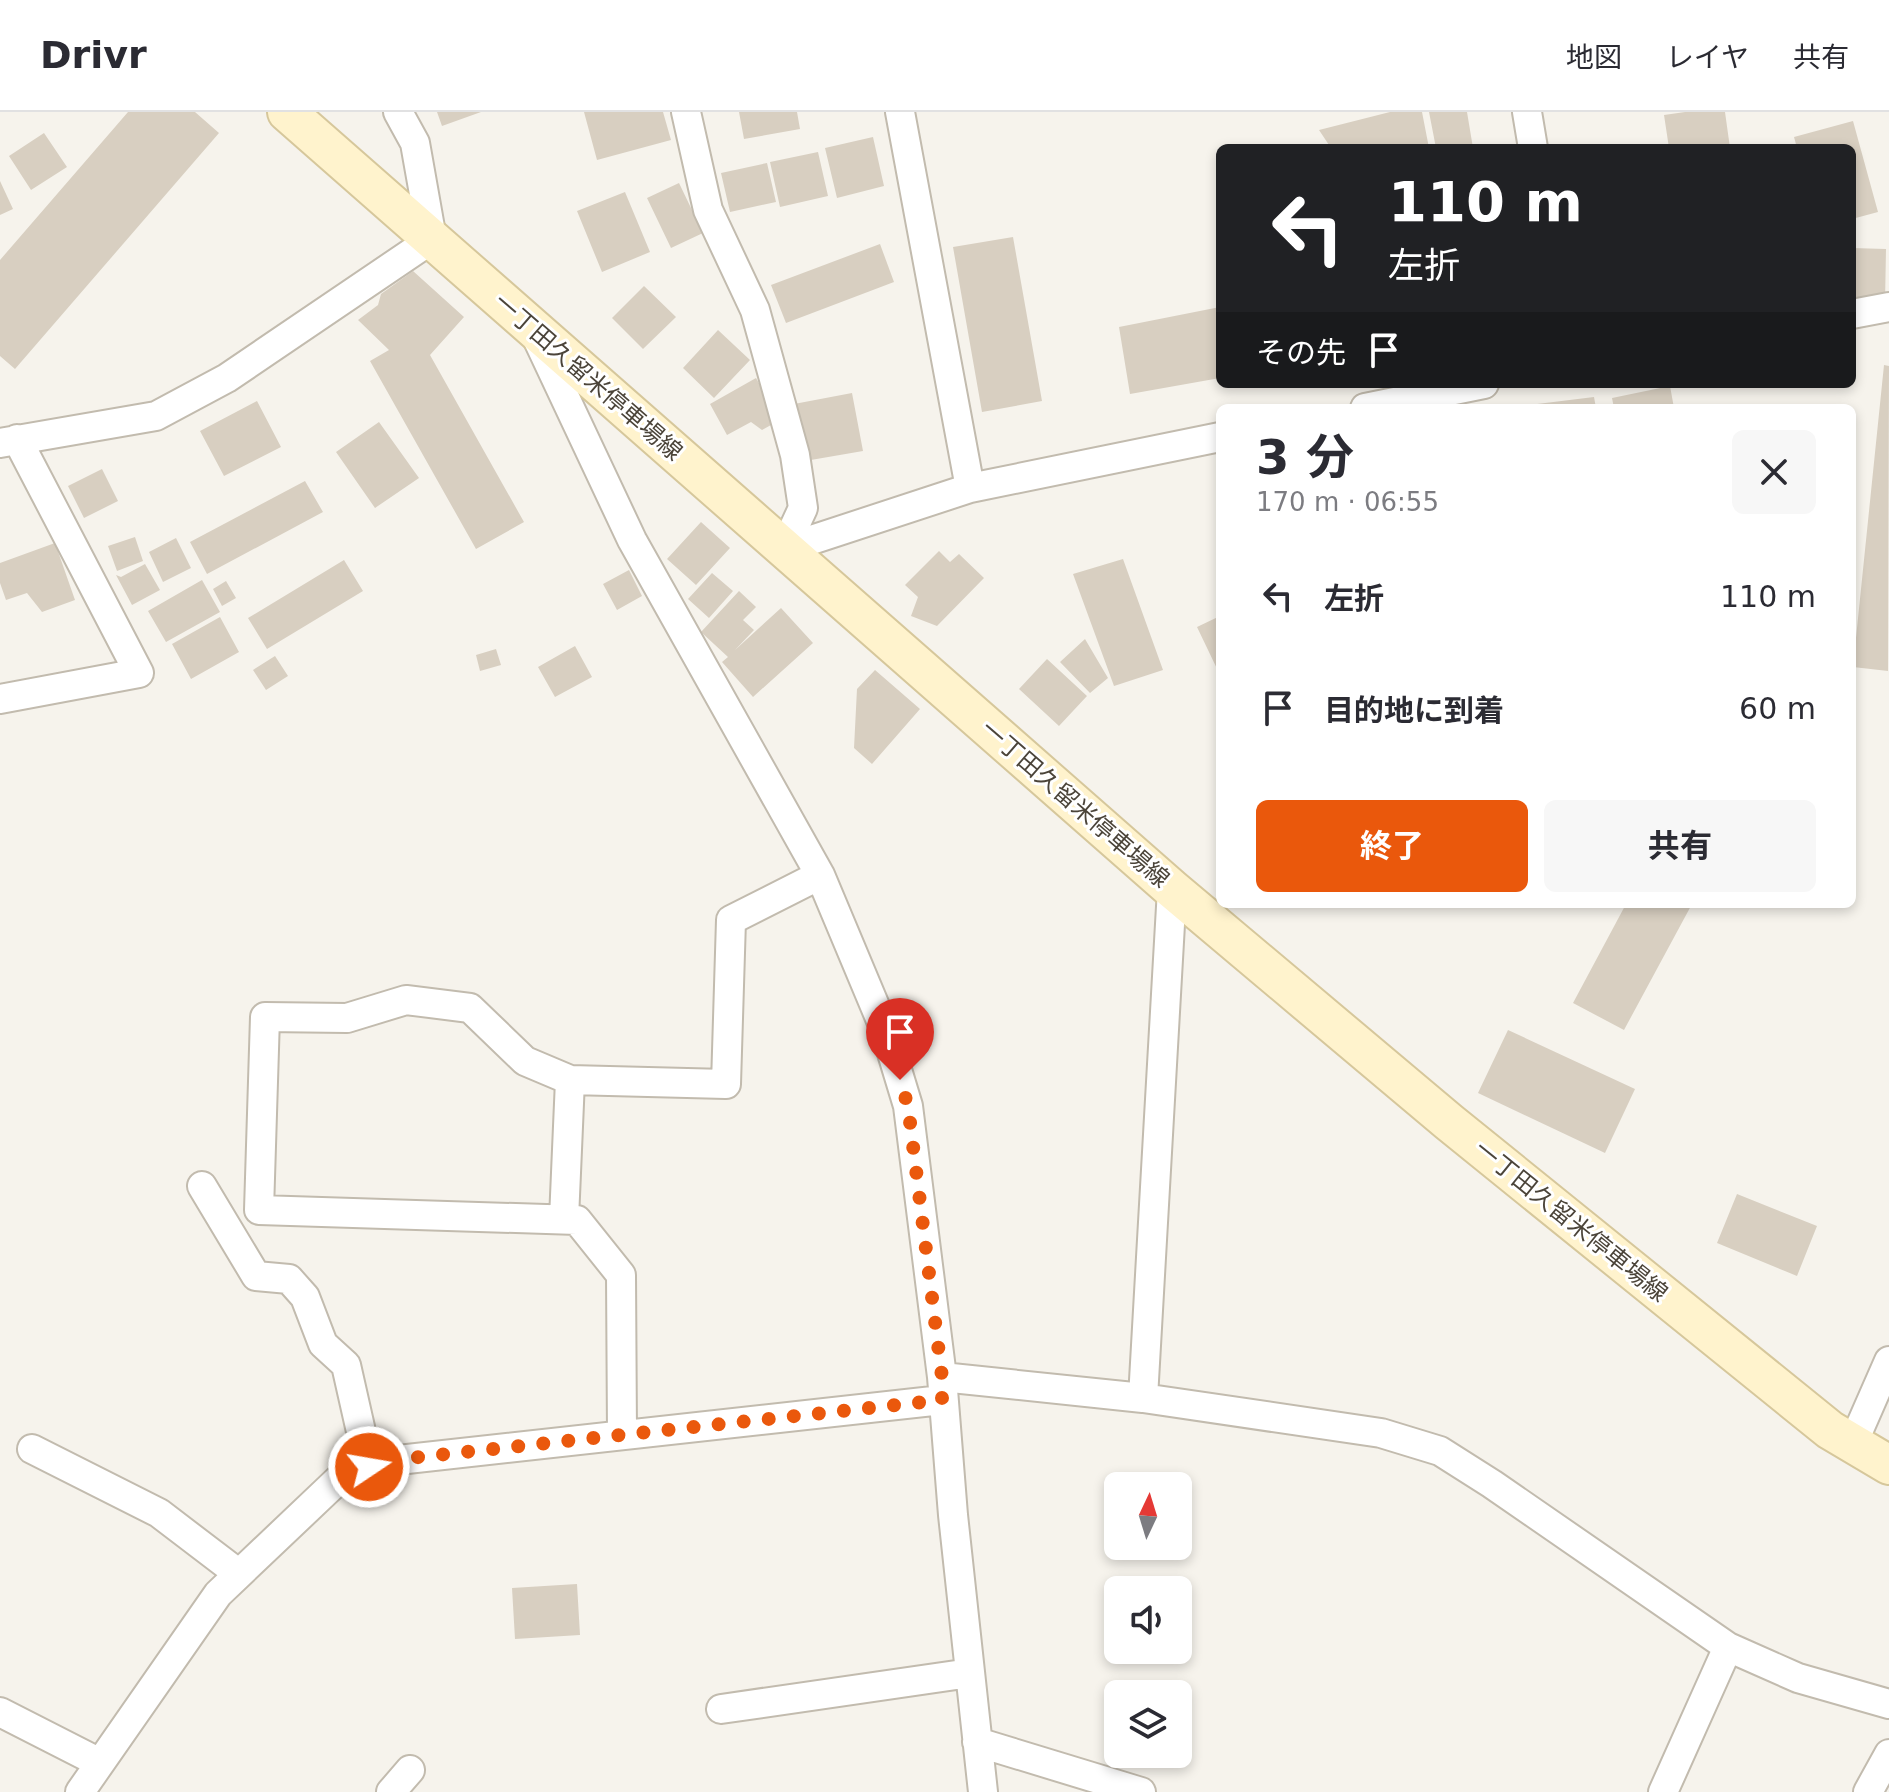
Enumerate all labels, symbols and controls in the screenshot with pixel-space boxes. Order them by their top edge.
text: Drivr [40,33,147,77]
text: 地図 [1566,41,1622,74]
text: レイヤ [1666,41,1749,74]
text: 共有 [1793,41,1849,74]
text: 110 m [1388,169,1583,234]
icon: left [1256,176,1360,280]
text: 左折 [1388,245,1460,286]
street label: 一丁田久留米停車場線 [488,288,688,466]
icon: arrive [1362,328,1406,372]
text: その先 [1256,335,1346,370]
text: 3 分 [1256,429,1354,485]
button: close [1732,430,1816,514]
text: 170 m · 06:55 [1256,487,1439,517]
icon: left [1256,574,1300,618]
text: 110 m [1720,579,1816,614]
text: 左折 [1324,581,1384,616]
icon: arrive [1256,686,1300,730]
text: 60 m [1739,691,1816,726]
text: 目的地に到着 [1324,693,1504,728]
street label: 一丁田久留米停車場線 [975,715,1175,893]
button: 終了 [1256,800,1528,892]
button: 共有 [1544,800,1816,892]
pin [866,998,934,1080]
icon: arrive [878,1010,922,1054]
street label: 一丁田久留米停車場線 [1469,1135,1673,1307]
position arrow [327,1425,411,1509]
north arrow [1104,1472,1192,1560]
map controls [1104,1472,1192,1768]
button: sound [1104,1576,1192,1664]
button: layers [1104,1680,1192,1768]

